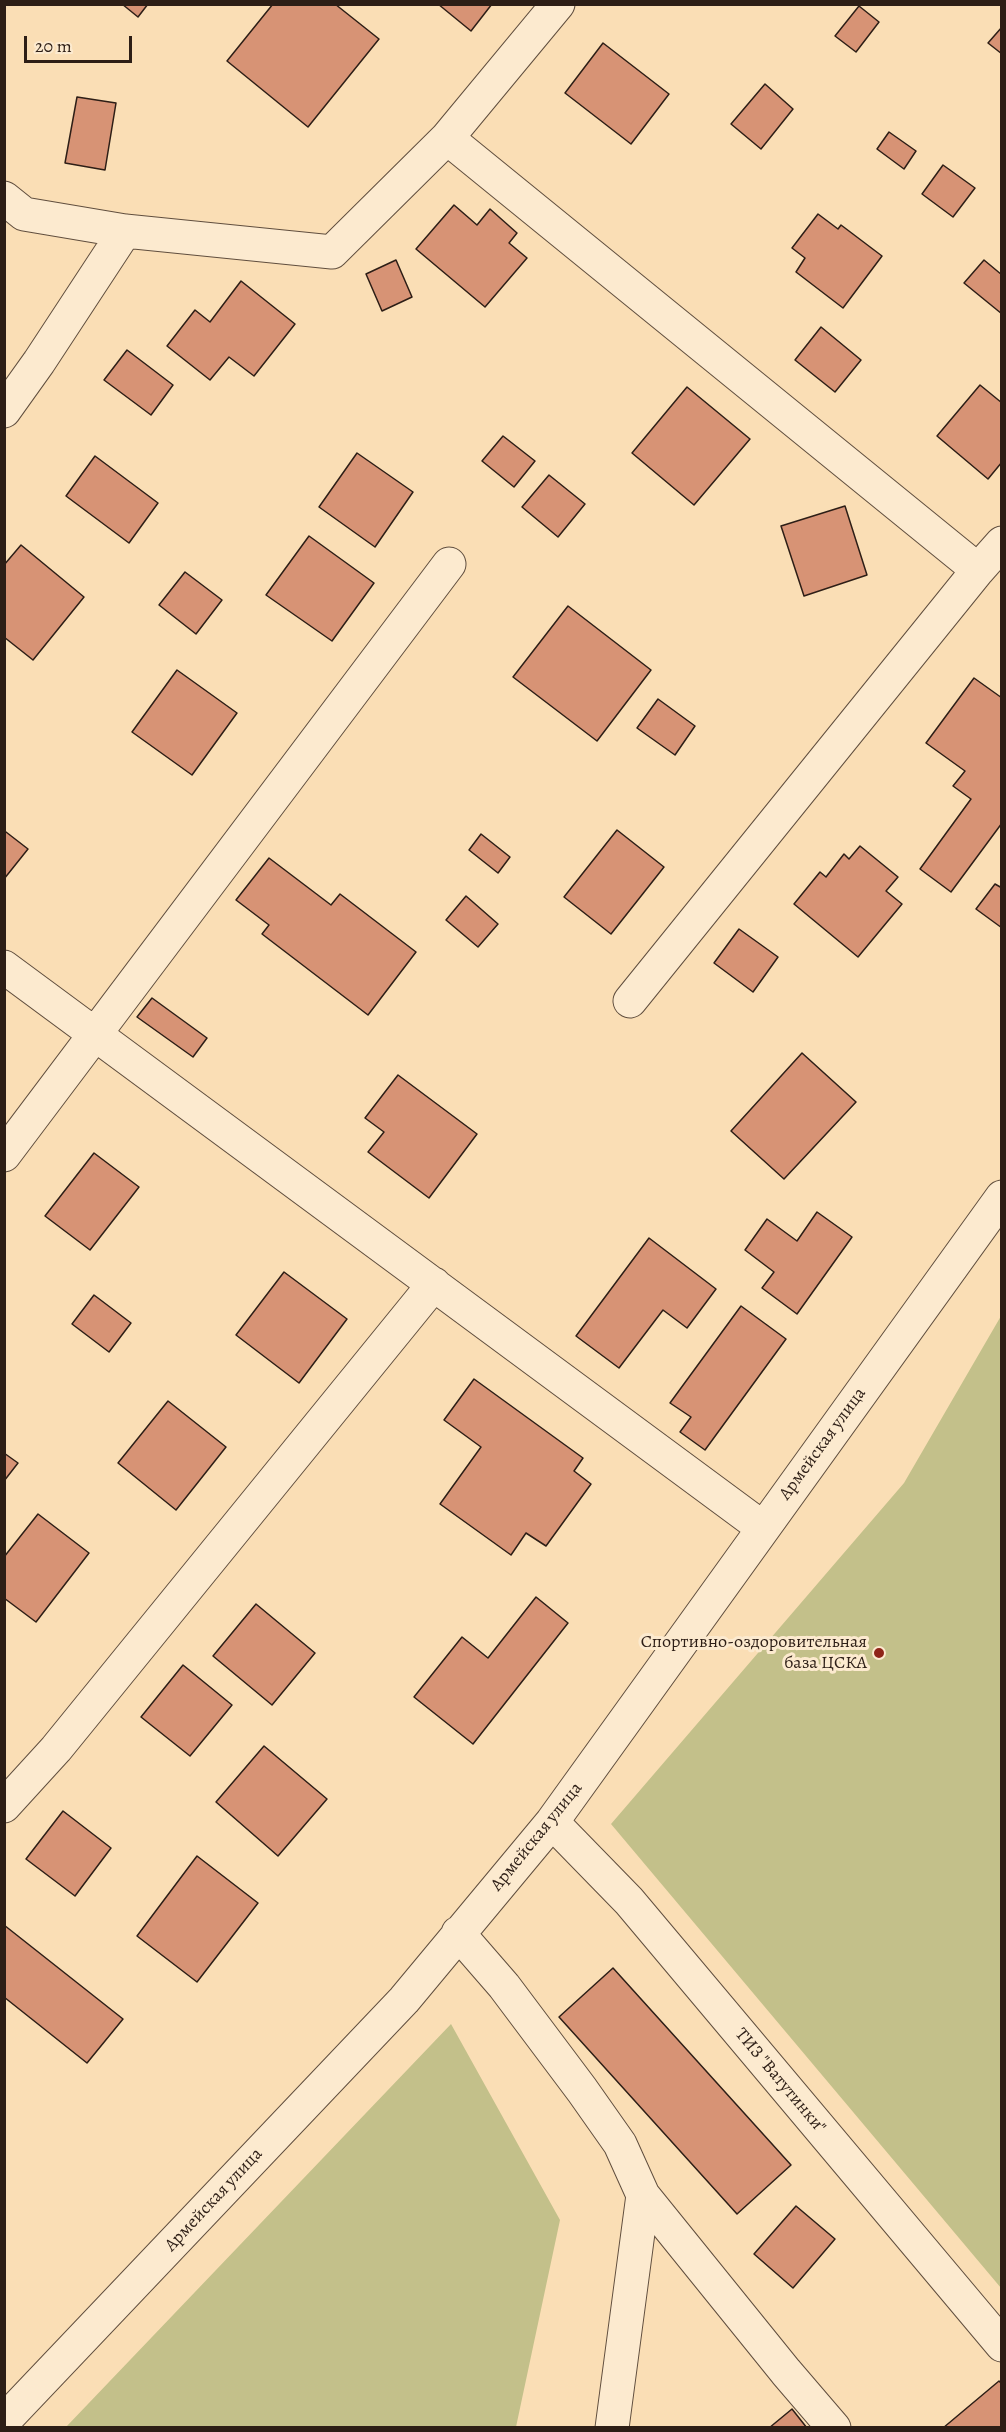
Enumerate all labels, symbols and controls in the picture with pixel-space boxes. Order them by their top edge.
scale bar [27,24,135,62]
text: 20 m [35,34,72,58]
street label: Армейская улица [775,1384,871,1504]
place label: Спортивно-оздоровительная база ЦСКА [641,1632,867,1674]
marker: Спортивно-оздоровительная база ЦСКА [872,1646,886,1660]
street label: Армейская улица [487,1778,587,1896]
street label: ТИЗ "Ватутинки" [730,2024,830,2138]
street label: Армейская улица [161,2144,267,2256]

